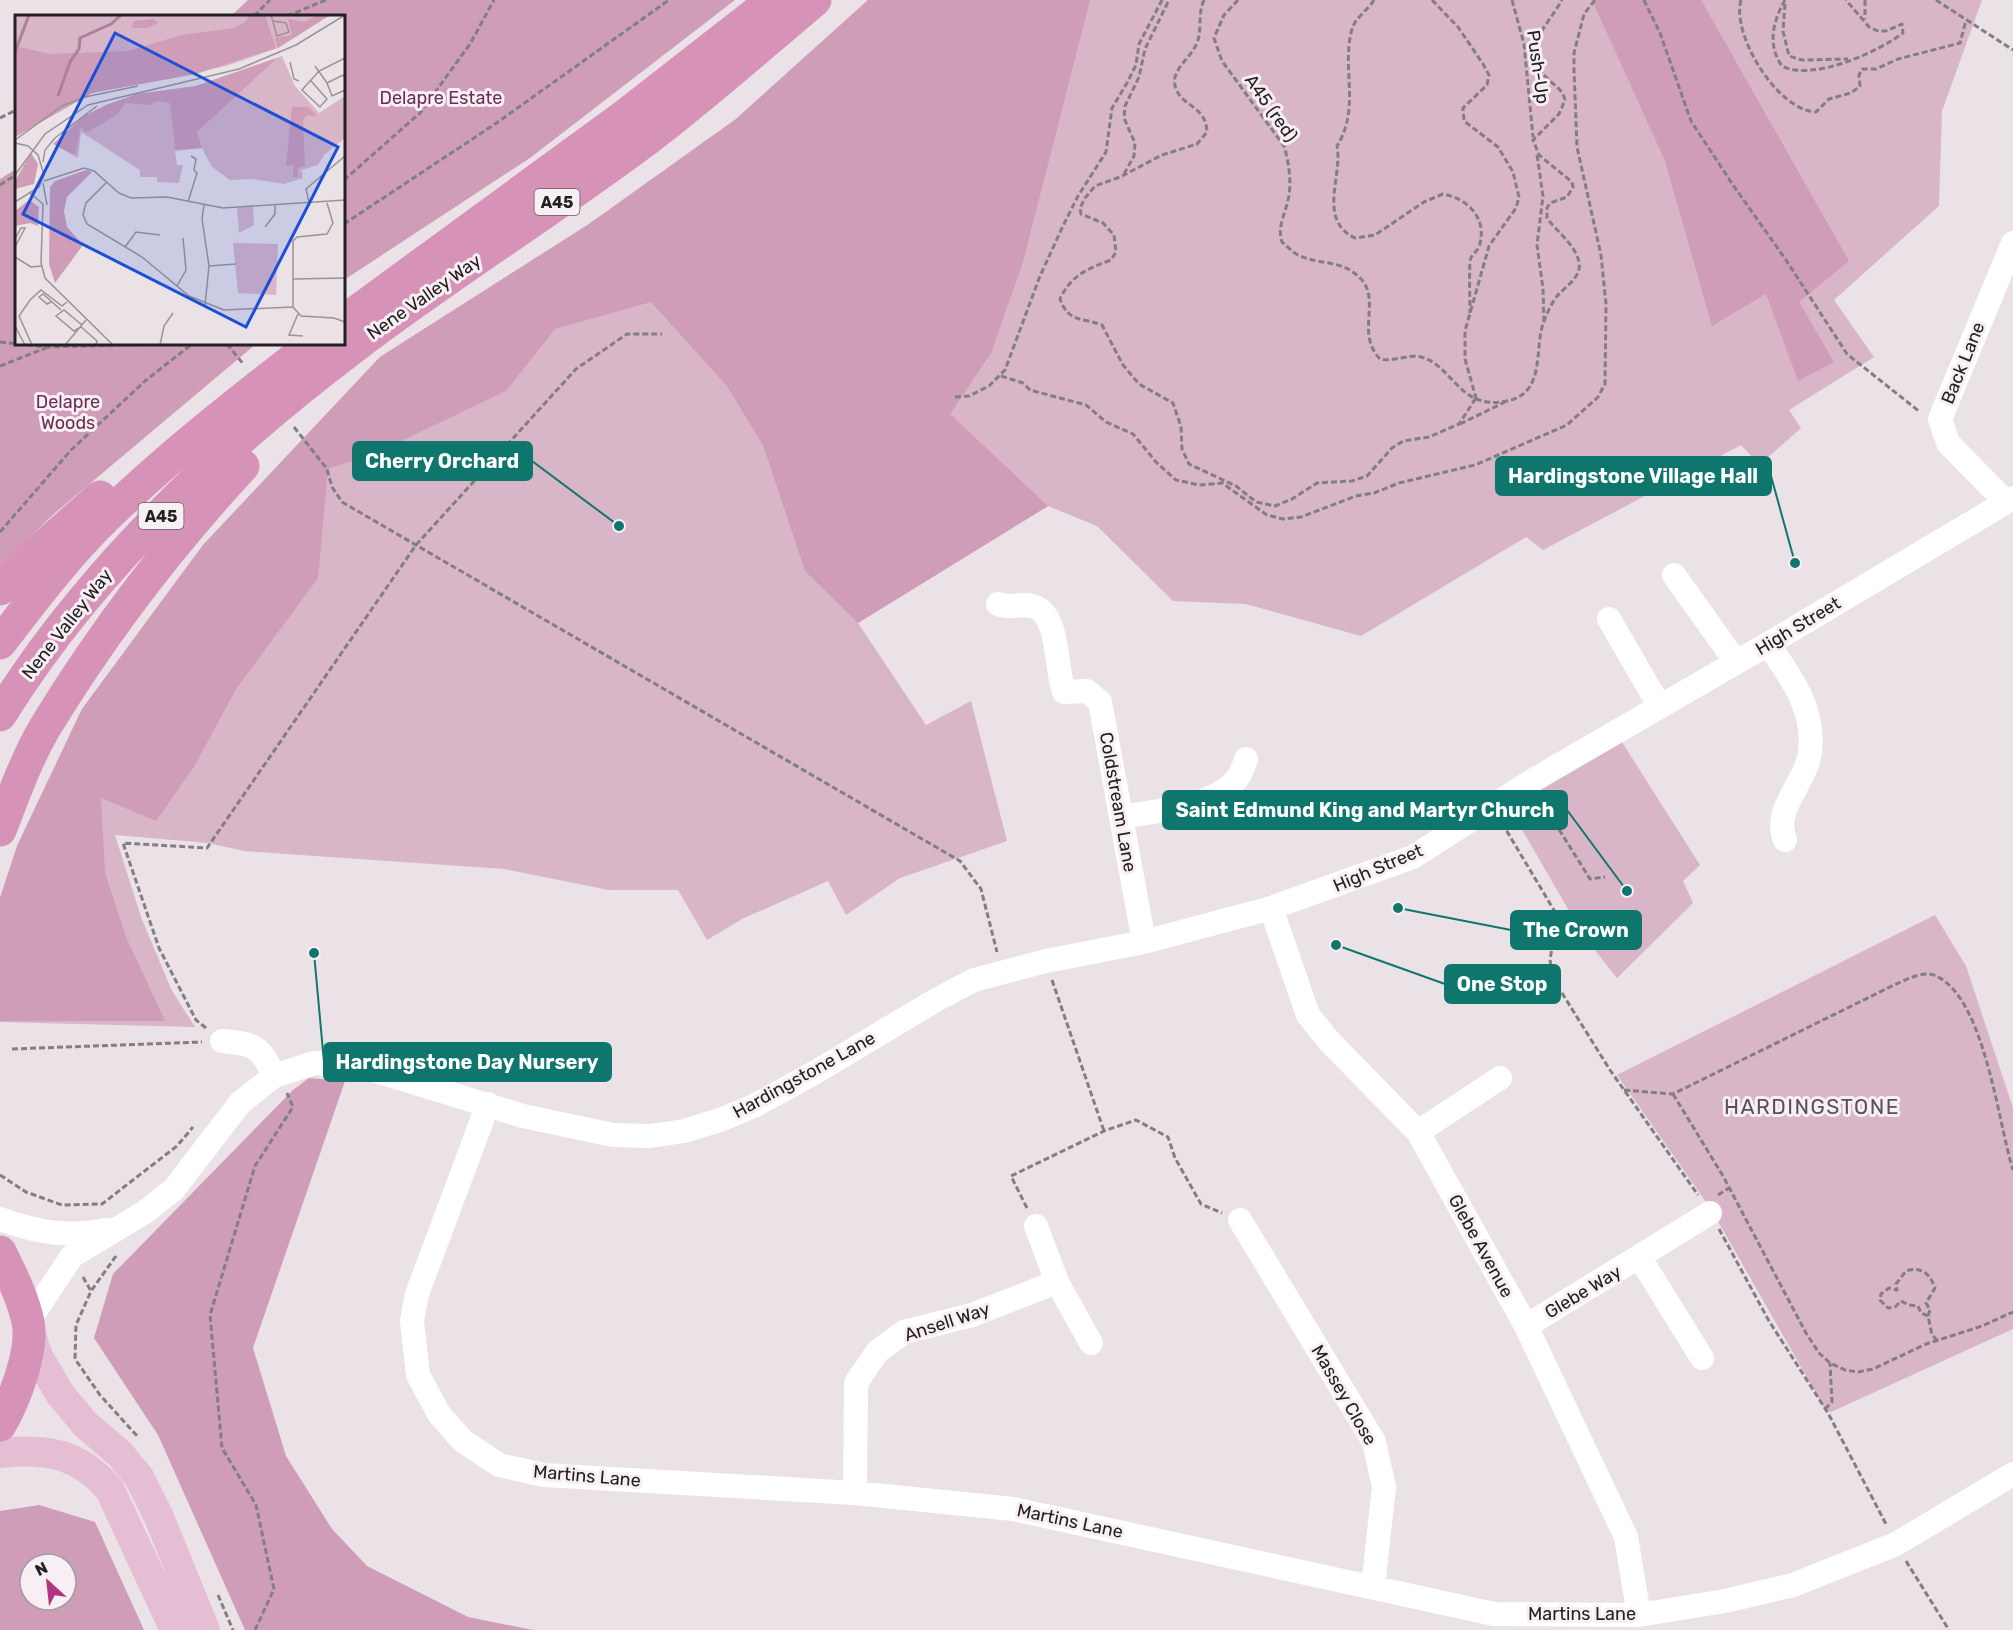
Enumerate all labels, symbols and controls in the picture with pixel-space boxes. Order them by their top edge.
inset map [15,15,345,345]
street label: Push-Up [1522,29,1554,105]
street label: A45 (red) [1240,70,1302,146]
park label: Delapre Estate [380,87,502,109]
road number: A45 [534,189,580,215]
street label: Nene Valley Way [363,250,485,344]
street label: Back Lane [1937,319,1989,407]
park label: Delapre Woods [36,391,100,434]
callout: Cherry Orchard [353,442,532,480]
text: Cherry Orchard [365,449,519,473]
callout: Hardingstone Village Hall [1496,457,1771,495]
text: Hardingstone Village Hall [1508,464,1758,488]
road number: A45 [138,503,184,529]
street label: Nene Valley Way [17,564,117,684]
street label: High Street [1751,592,1845,660]
street label: Coldstream Lane [1095,730,1141,874]
callout: Saint Edmund King and Martyr Church [1163,791,1567,829]
text: Saint Edmund King and Martyr Church [1176,798,1555,822]
street label: High Street [1330,839,1426,897]
callout: The Crown [1511,911,1641,949]
text: The Crown [1523,918,1629,942]
callout: One Stop [1445,965,1560,1003]
text: One Stop [1457,972,1547,996]
street label: Hardingstone Lane [729,1027,879,1123]
callout: Hardingstone Day Nursery [324,1043,611,1081]
text: Hardingstone Day Nursery [336,1050,598,1074]
district label: HARDINGSTONE [1724,1094,1900,1119]
street label: Glebe Avenue [1444,1191,1518,1301]
street label: Glebe Way [1541,1261,1625,1323]
street label: Ansell Way [901,1298,993,1346]
street label: Massey Close [1306,1341,1382,1449]
street label: Martins Lane [532,1460,642,1492]
street label: Martins Lane [1015,1499,1125,1543]
north arrow [18,1552,78,1612]
text: N [32,1558,51,1580]
street label: Martins Lane [1528,1603,1636,1625]

